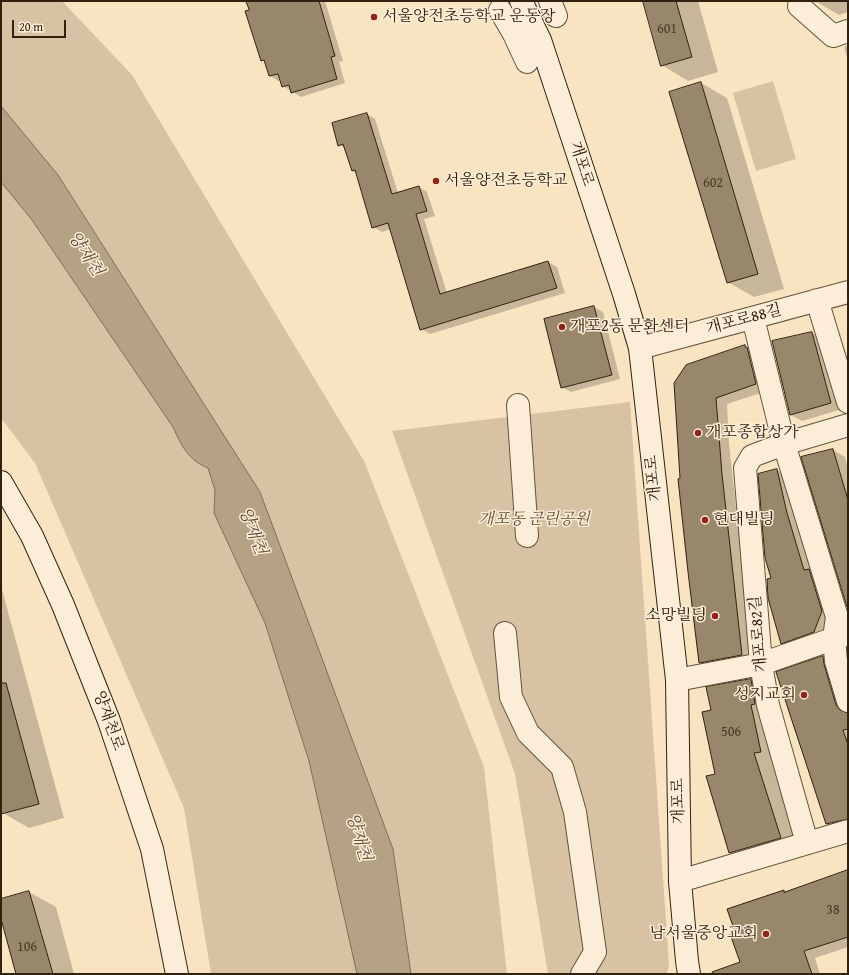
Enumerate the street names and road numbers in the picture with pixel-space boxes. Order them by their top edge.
street label: 개포로 [565,139,597,189]
street label: 개포로88길 [704,301,784,339]
street label: 개포로 [642,454,666,502]
street label: 개포로82길 [746,595,772,673]
street label: 양재천로 [88,689,128,753]
street label: 개포로 [669,778,689,824]

